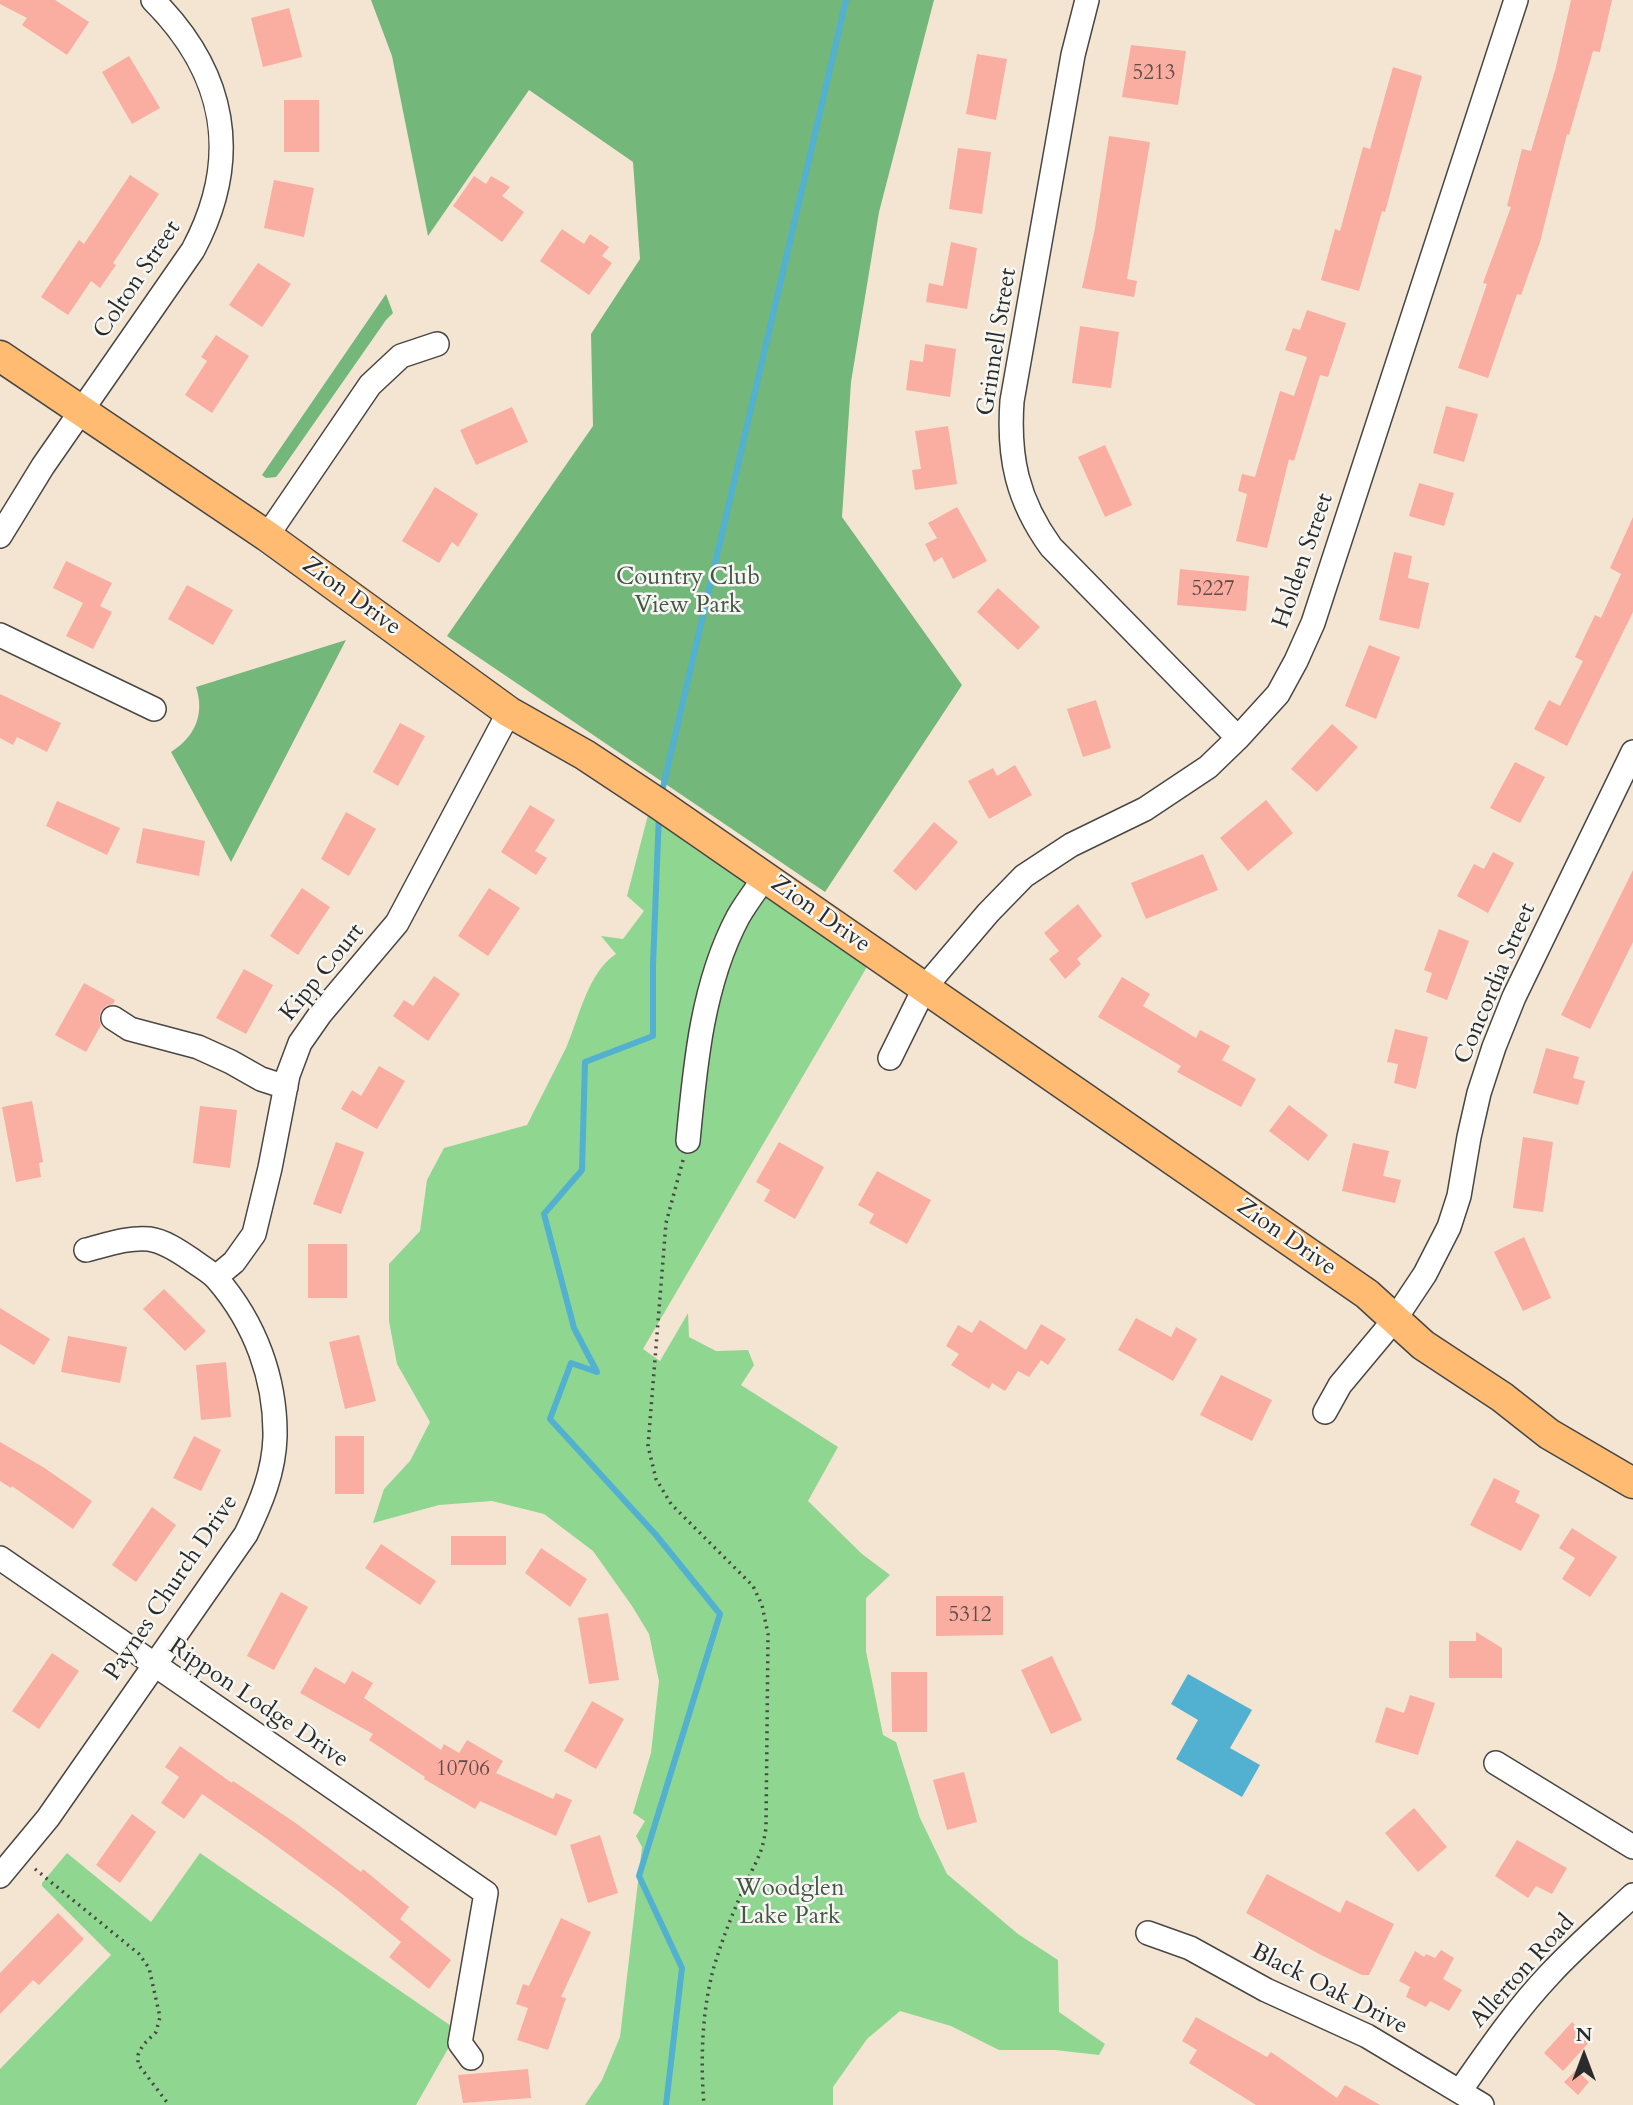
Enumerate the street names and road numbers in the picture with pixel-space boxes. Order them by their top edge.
street label: Colton Street [88,216,188,344]
street label: Grinnell Street [972,266,1024,418]
street label: Holden Street [1267,490,1341,632]
street label: Zion Drive [296,552,406,642]
street label: Zion Drive [765,870,875,960]
street label: Concordia Street [1449,899,1543,1069]
street label: Kipp Court [275,918,371,1028]
street label: Zion Drive [1231,1193,1341,1283]
street label: Paynes Church Drive [99,1489,245,1687]
street label: Rippon Lodge Drive [162,1633,354,1775]
street label: Allerton Road [1465,1909,1581,2035]
street label: Black Oak Drive [1246,1938,1412,2042]

